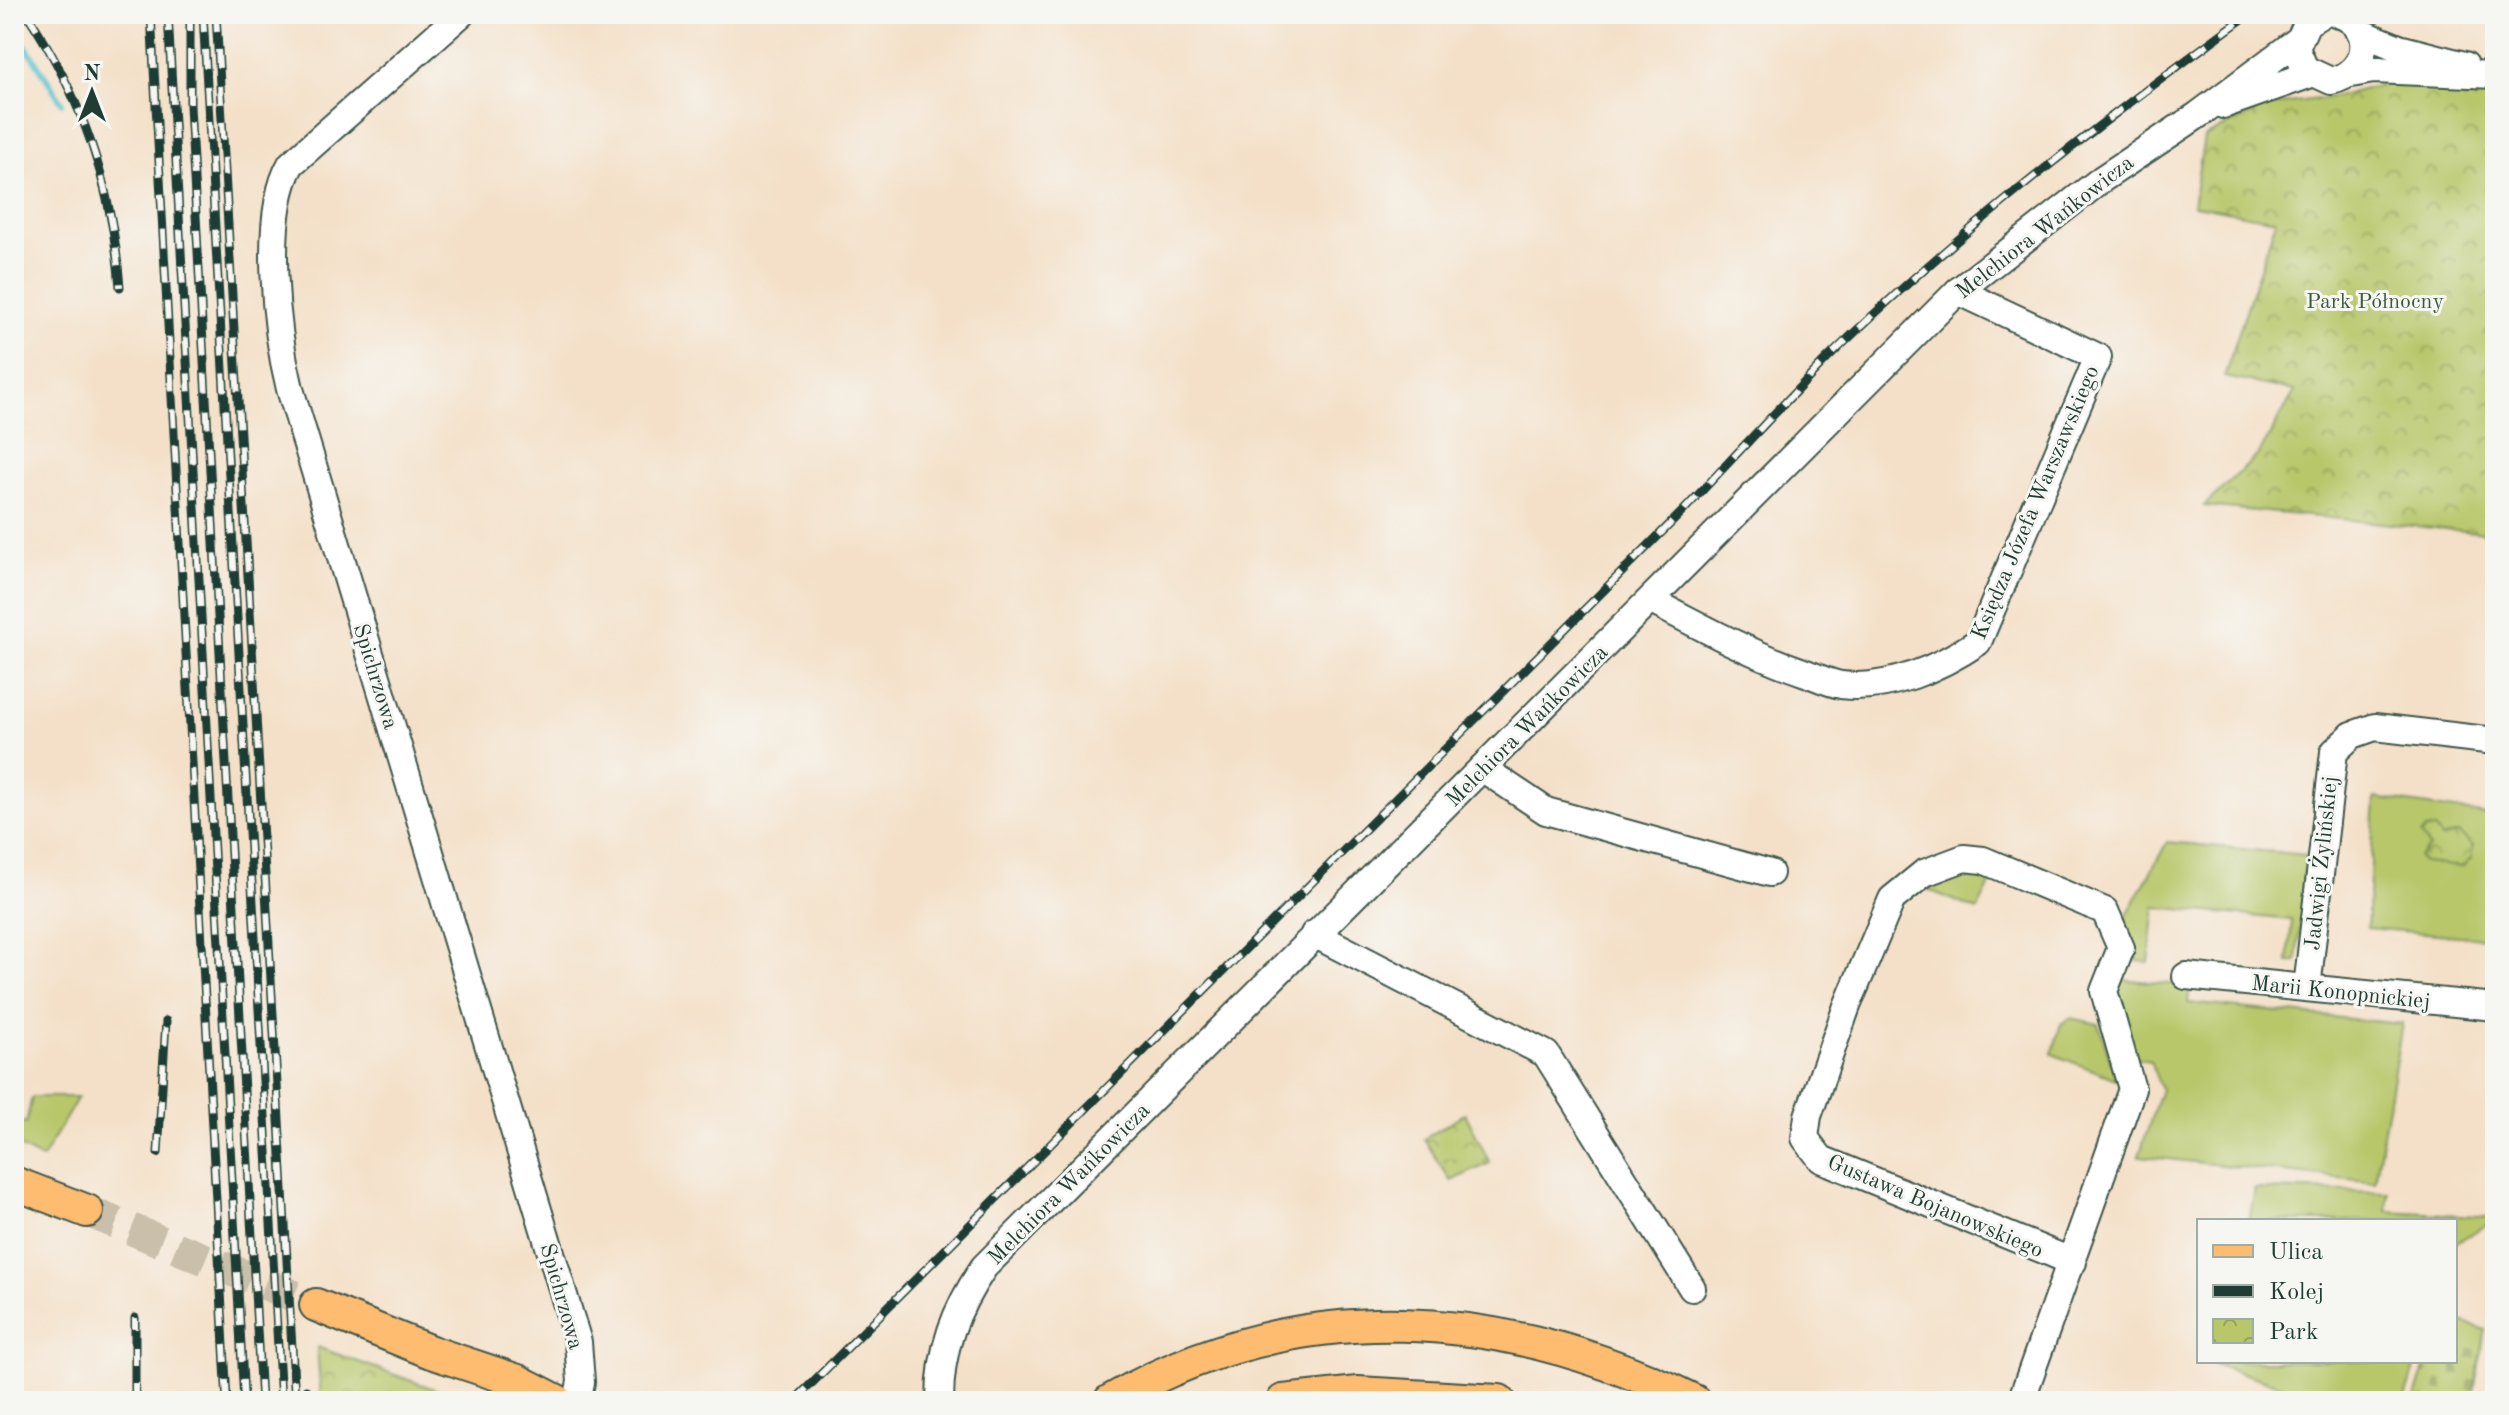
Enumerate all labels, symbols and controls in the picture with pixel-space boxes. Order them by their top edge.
north arrow [52,52,132,132]
text: N [84,63,101,85]
street label: Melchiora Wańkowicza [1952,152,2138,304]
park label: Park Północny [2306,291,2444,313]
street label: Księdza Józefa Warszawskiego [1968,363,2104,643]
street label: Spichrzowa [349,621,402,732]
street label: Melchiora Wańkowicza [1442,641,1613,811]
street label: Jadwigi Żylińskiej [2299,775,2342,951]
street label: Marii Konopnickiej [2250,973,2431,1013]
street label: Melchiora Wańkowicza [984,1099,1155,1269]
street label: Gustawa Bojanowskiego [1824,1151,2046,1262]
legend [2197,1219,2457,1363]
street label: Spichrzowa [535,1241,587,1352]
text: Ulica [2269,1241,2323,1265]
text: Kolej [2269,1281,2324,1305]
text: Park [2269,1321,2318,1345]

